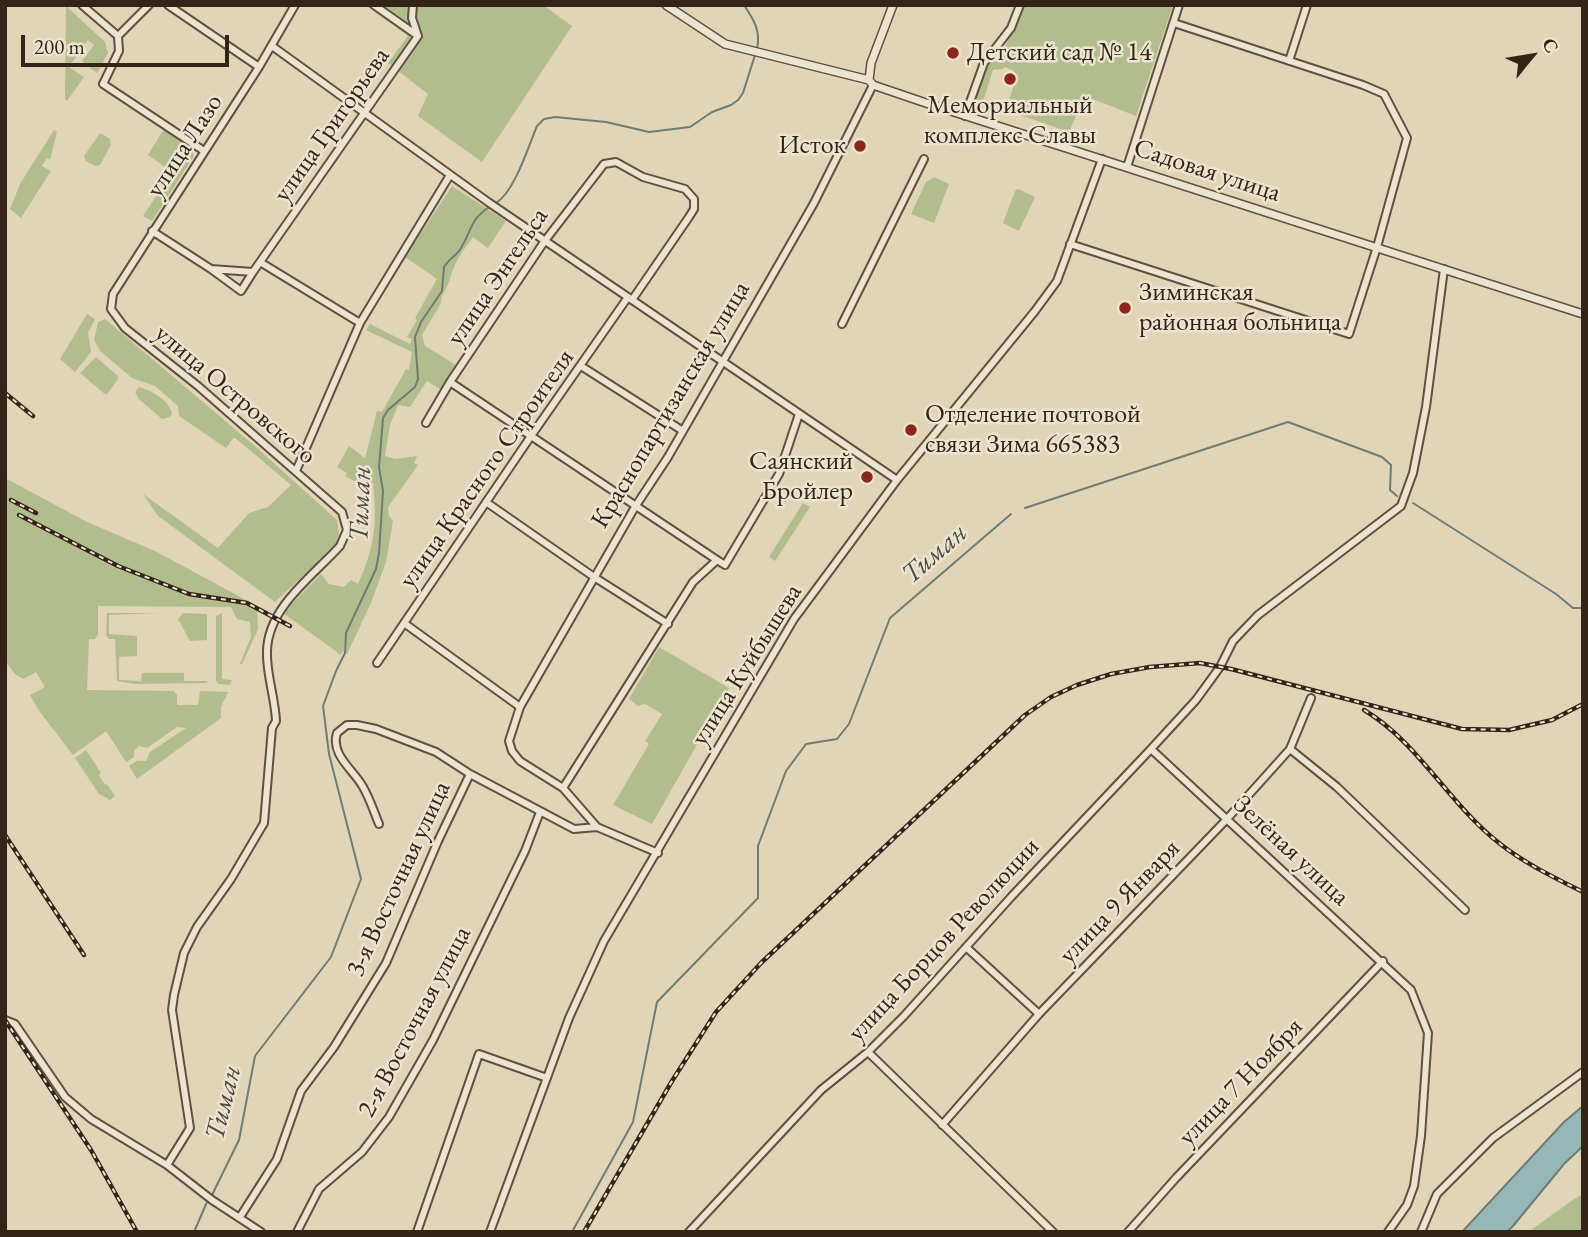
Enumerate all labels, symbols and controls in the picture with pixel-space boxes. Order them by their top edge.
scale bar [24,21,233,65]
north arrow [1497,21,1567,91]
text: 200 m [34,33,85,60]
text: С [1536,33,1565,57]
place label: Детский сад № 14 [967,37,1152,69]
street label: улица Григорьева [267,42,397,208]
marker: Детский сад № 14 [945,45,961,61]
marker: Мемориальный комплекс Славы [1002,71,1018,87]
street label: улица Лазо [140,88,230,204]
place label: Мемориальный комплекс Славы [924,90,1096,152]
place label: Исток [779,130,846,162]
street label: Садовая улица [1130,133,1284,209]
marker: Исток [852,138,868,154]
street label: улица Энгельса [441,202,555,352]
street label: Краснопартизанская улица [585,276,757,534]
place label: Зиминская районная больница [1139,277,1341,338]
marker: Зиминская районная больница [1117,300,1133,316]
street label: улица Островского [148,318,322,472]
street label: улица Красного Строителя [393,344,581,594]
place label: Отделение почтовой связи Зима 665383 [925,399,1141,460]
marker: Отделение почтовой связи Зима 665383 [903,422,919,438]
place label: Саянский Бройлер [749,446,853,508]
water label: Тиман [343,465,379,543]
marker: Саянский Бройлер [859,469,875,485]
water label: Тиман [895,516,975,592]
street label: улица Куйбышева [685,578,809,752]
street label: 3-я Восточная улица [340,776,458,982]
street label: Зелёная улица [1226,789,1356,913]
street label: улица Борцов Революции [842,832,1046,1048]
street label: улица 9 Января [1053,833,1187,971]
street label: 2-я Восточная улица [352,921,478,1123]
street label: улица 7 Ноября [1172,1012,1310,1152]
water label: Тиман [198,1062,250,1144]

